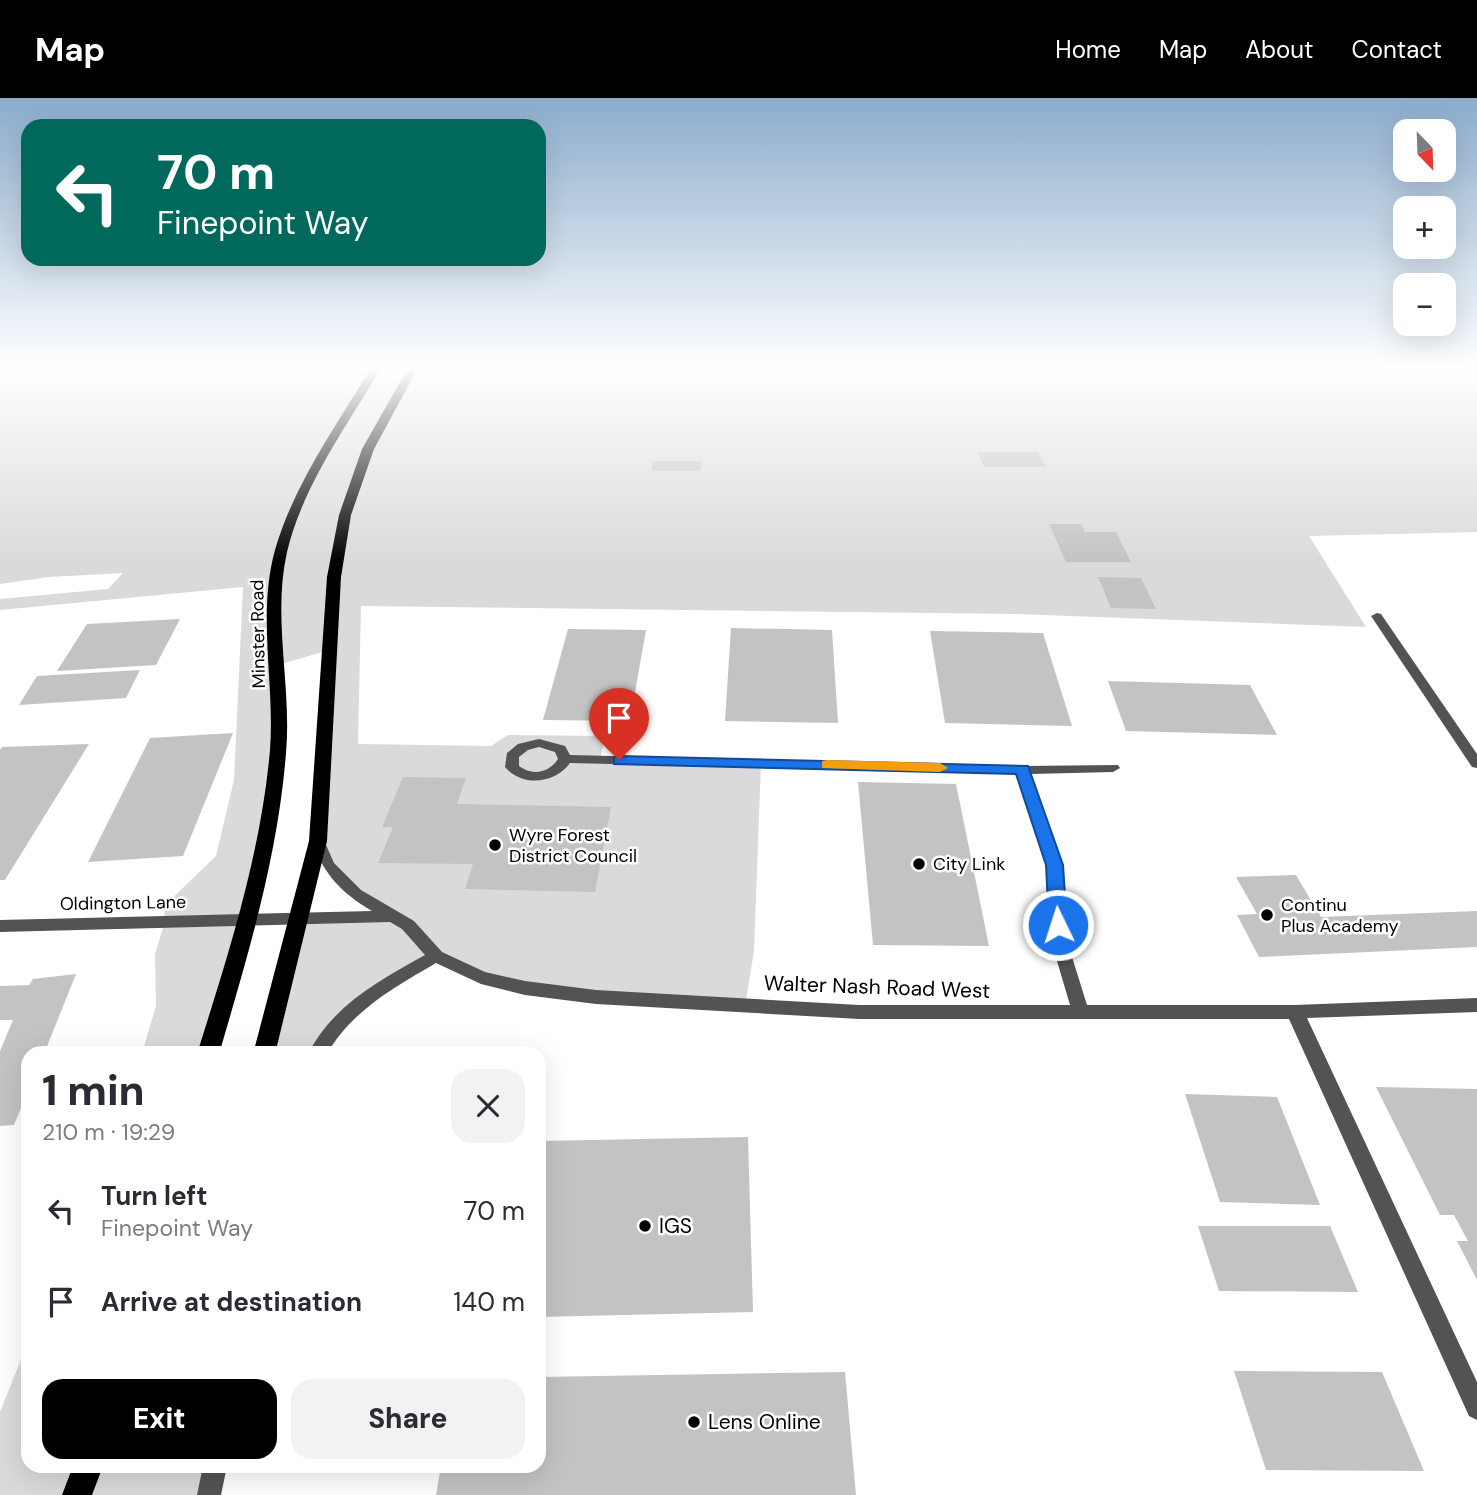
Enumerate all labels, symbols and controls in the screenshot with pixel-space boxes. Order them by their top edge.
text: Map [35,28,105,71]
text: Home [1055,34,1121,65]
text: Map [1159,34,1207,65]
text: About [1245,34,1314,65]
text: Contact [1352,34,1442,65]
north arrow [1393,119,1456,182]
map controls [1393,119,1456,336]
text: 70 m [157,140,275,204]
icon: left [42,147,133,238]
button: + [1393,196,1456,259]
text: Finepoint Way [157,202,369,244]
button: − [1393,273,1456,336]
street label: Minster Road [245,579,271,689]
pin [589,688,649,760]
icon: arrive [600,699,638,737]
place label: Wyre Forest District Council [509,823,637,868]
marker: Wyre Forest District Council [487,837,503,853]
place label: City Link [933,852,1005,876]
marker: City Link [911,856,927,872]
position arrow [1021,888,1095,962]
street label: Oldington Lane [60,890,186,916]
place label: Continu Plus Academy [1281,893,1398,938]
marker: Continu Plus Academy [1259,907,1275,923]
street label: Walter Nash Road West [763,969,991,1005]
text: 1 min [42,1063,145,1118]
button: close [451,1069,525,1143]
text: 210 m · 19:29 [42,1117,175,1147]
text: Turn left [101,1179,208,1213]
icon: left [42,1192,80,1230]
text: 70 m [464,1194,525,1228]
place label: IGS [659,1212,692,1240]
text: Finepoint Way [101,1213,253,1243]
marker: IGS [637,1218,653,1234]
icon: arrive [42,1283,80,1321]
text: Arrive at destination [101,1285,362,1319]
text: 140 m [453,1285,525,1319]
button: Exit [42,1379,277,1459]
button: Share [291,1379,525,1459]
place label: Lens Online [708,1408,821,1436]
marker: Lens Online [686,1414,702,1430]

